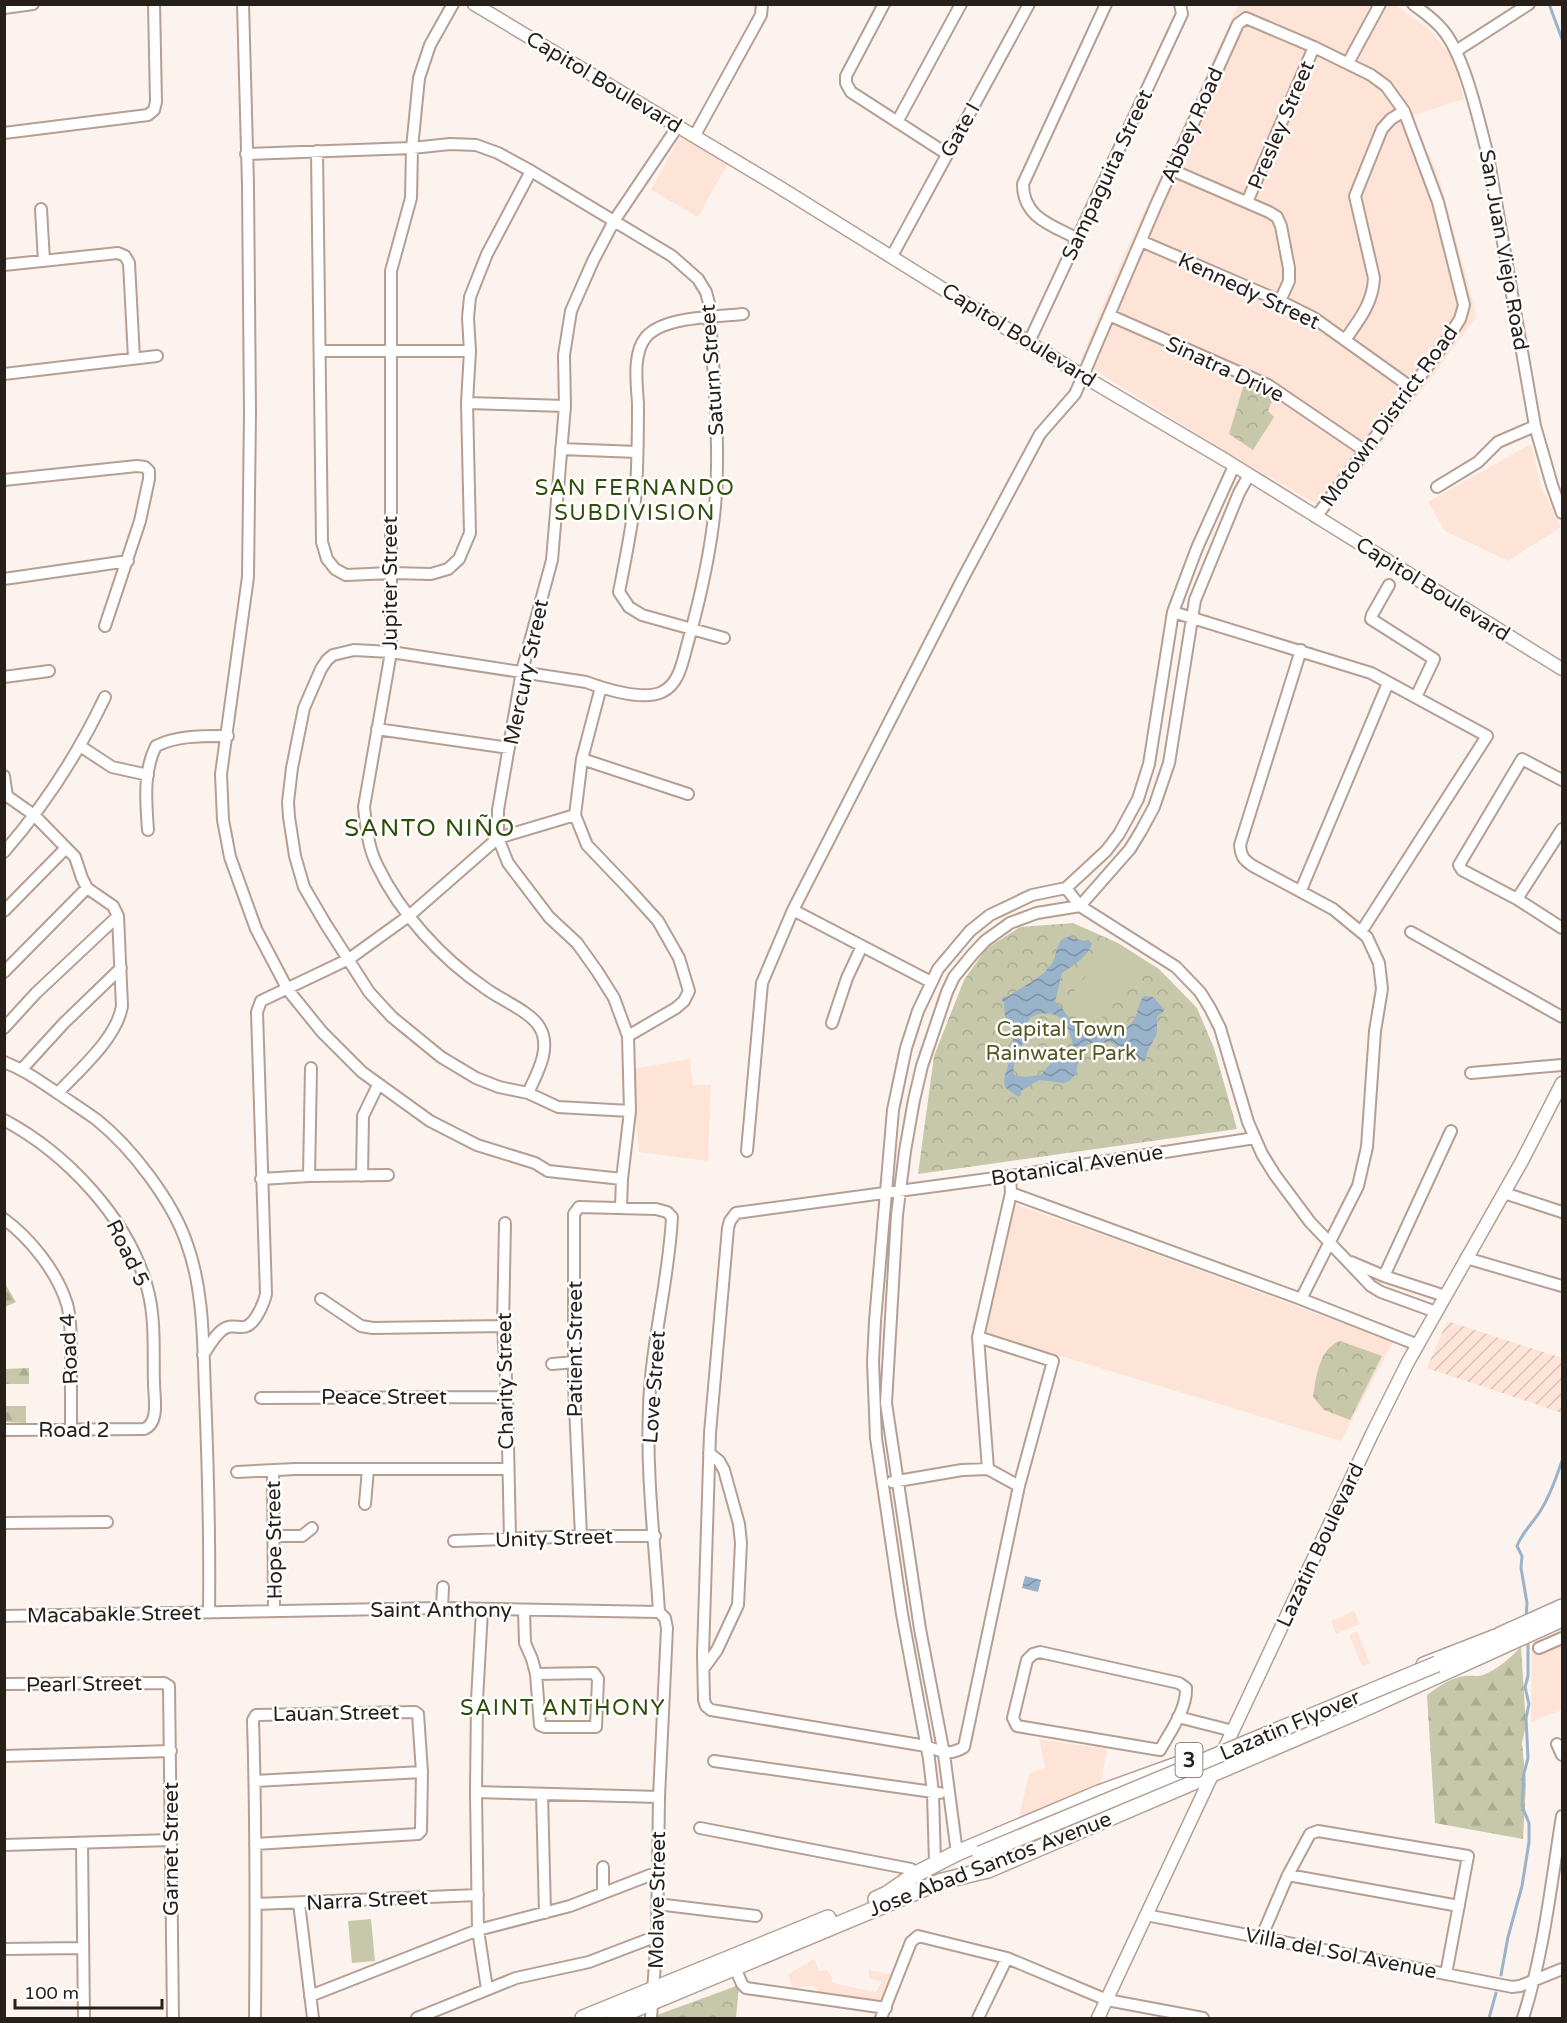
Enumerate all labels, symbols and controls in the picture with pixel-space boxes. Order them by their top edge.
street label: Capitol Boulevard [521,26,686,139]
street label: Presley Street [1243,57,1320,193]
street label: Abbey Road [1156,64,1229,187]
street label: Sampaguita Street [1057,86,1158,265]
street label: Gate I [935,99,986,162]
street label: San Juan Viejo Road [1474,148,1533,352]
street label: Kennedy Street [1174,248,1324,335]
street label: Capitol Boulevard [937,278,1100,393]
street label: Saturn Street [695,303,730,436]
street label: Motown District Road [1315,321,1463,512]
street label: Sinatra Drive [1162,331,1288,408]
district label: SAN FERNANDO SUBDIVISION [535,475,735,526]
street label: Jupiter Street [378,516,403,650]
street label: Capitol Boulevard [1351,532,1514,647]
street label: Mercury Street [499,597,554,747]
district label: SANTO NIÑO [344,814,516,843]
park label: Capital Town Rainwater Park [986,1017,1136,1066]
street label: Botanical Avenue [989,1140,1165,1191]
street label: Road 5 [101,1216,154,1291]
street label: Patient Street [563,1281,588,1417]
street label: Charity Street [492,1312,519,1450]
street label: Road 4 [55,1313,84,1385]
street label: Love Street [638,1330,671,1444]
street label: Peace Street [321,1385,447,1410]
street label: Road 2 [38,1418,110,1443]
street label: Lazatin Boulevard [1271,1459,1369,1631]
street label: Hope Street [261,1480,288,1600]
street label: Unity Street [495,1524,614,1553]
street label: Saint Anthony [370,1598,512,1623]
street label: Macabakle Street [27,1600,201,1629]
street label: Pearl Street [26,1671,142,1698]
street label: Lazatin Flyover [1216,1685,1364,1766]
district label: SAINT ANTHONY [460,1695,666,1721]
street label: Lauan Street [272,1700,400,1727]
road number: 3 [1176,1743,1202,1777]
street label: Garnet Street [159,1782,184,1916]
street label: Jose Abad Santos Avenue [865,1807,1115,1922]
street label: Molave Street [644,1831,671,1969]
street label: Narra Street [305,1885,429,1916]
street label: Villa del Sol Avenue [1243,1923,1439,1984]
scale bar [15,1972,162,2010]
text: 100 m [24,1982,79,2004]

